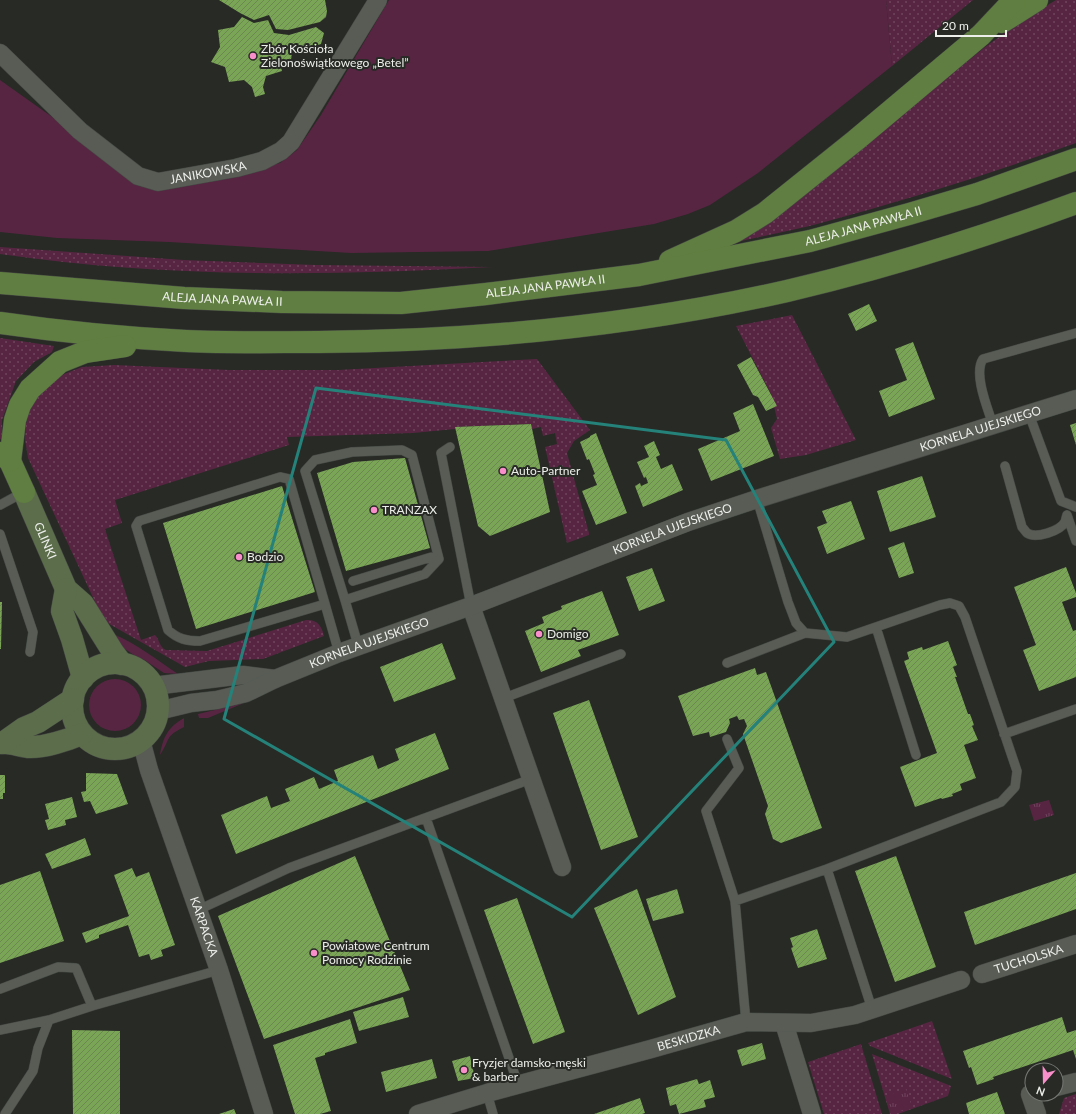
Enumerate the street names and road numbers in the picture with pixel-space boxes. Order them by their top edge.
street label: JANIKOWSKA [169,157,249,187]
street label: ALEJA JANA PAWŁA II [804,203,923,249]
street label: ALEJA JANA PAWŁA II [485,271,606,301]
street label: ALEJA JANA PAWŁA II [162,288,283,309]
street label: KORNELA UJEJSKIEGO [918,402,1043,455]
street label: KORNELA UJEJSKIEGO [610,500,734,557]
street label: GLINKI [31,520,60,561]
street label: KORNELA UJEJSKIEGO [307,614,431,671]
street label: KARPACKA [187,895,222,959]
street label: TUCHOLSKA [992,940,1066,977]
street label: BESKIDZKA [655,1022,723,1054]

